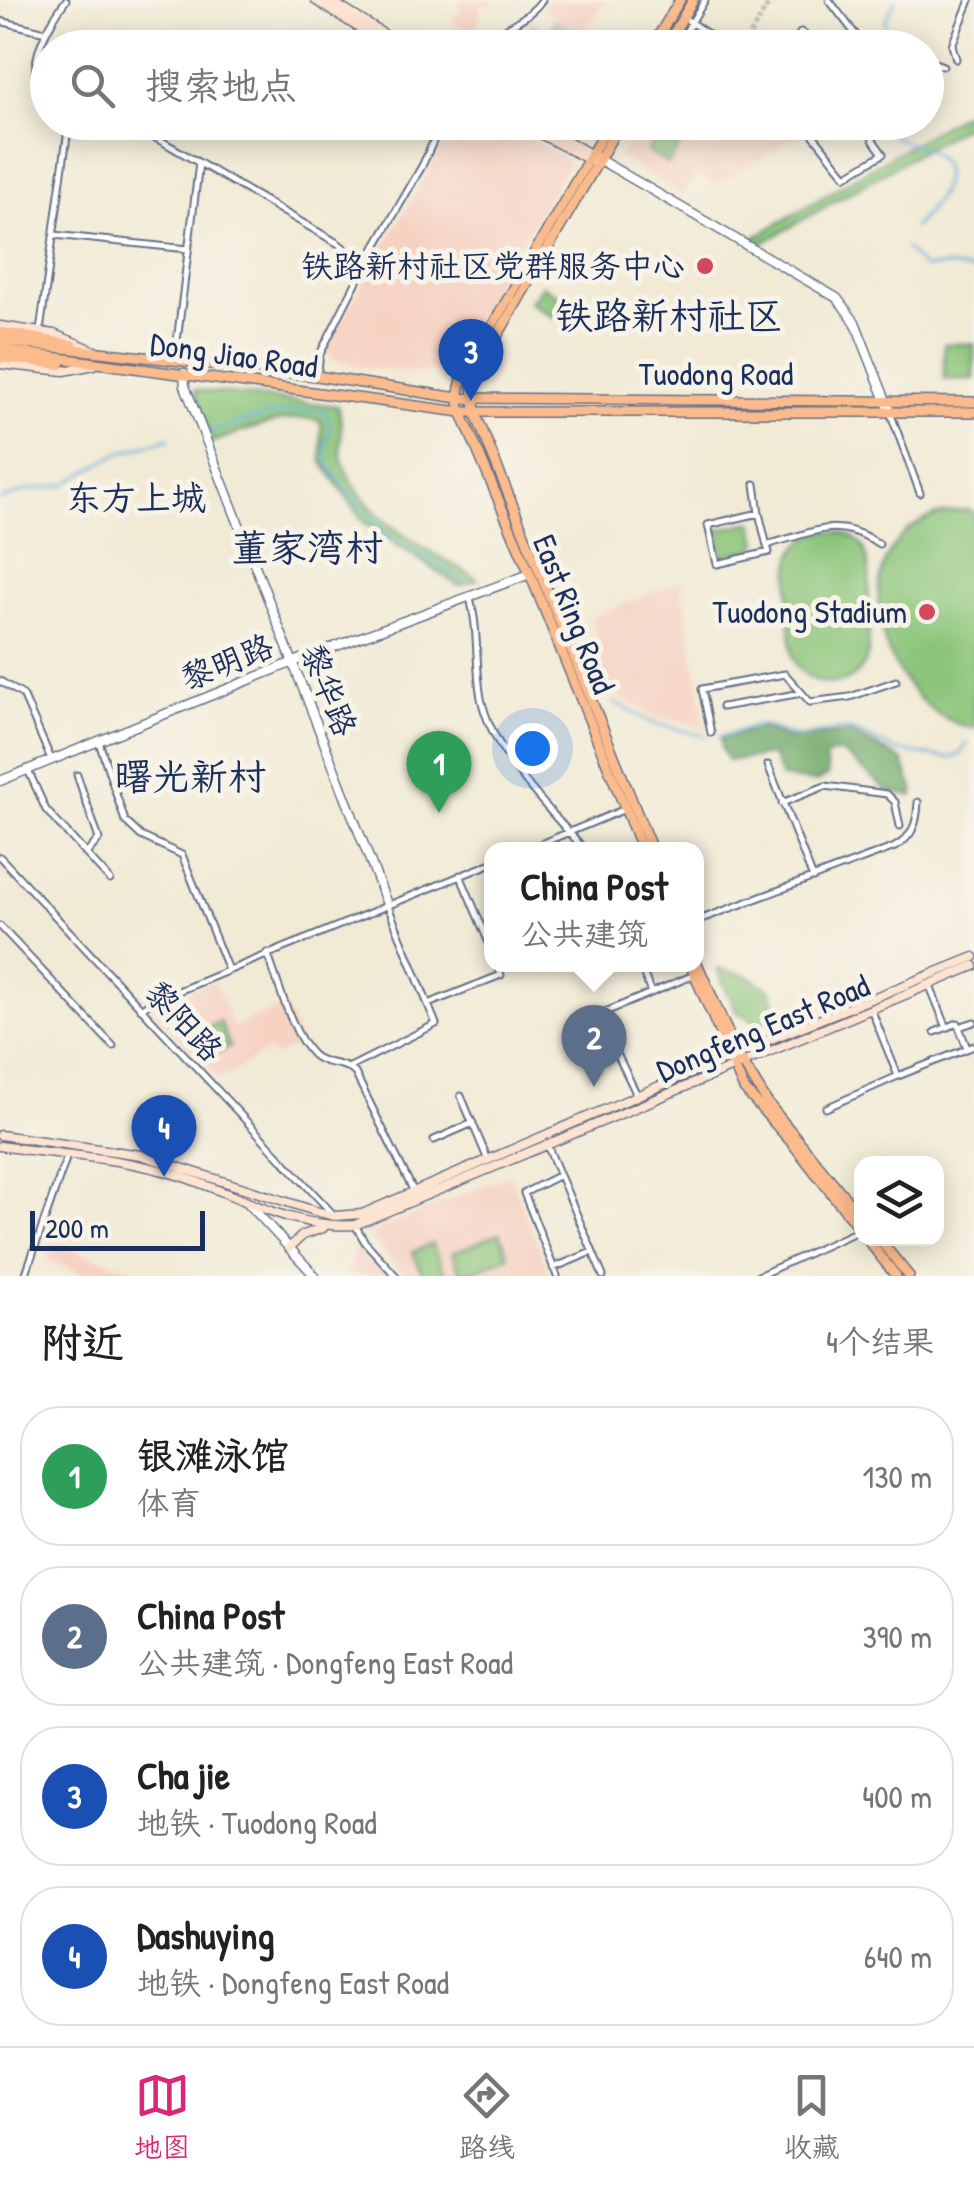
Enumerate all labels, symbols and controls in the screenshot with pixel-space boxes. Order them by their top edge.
search box [30,30,944,140]
icon: search [65,58,120,113]
text: 搜索地点 [145,59,297,111]
place label: 铁路新村社区党群服务中心 [301,244,685,287]
marker: 铁路新村社区党群服务中心 [694,255,716,277]
district label: 铁路新村社区 [555,289,783,341]
pin: 3 [438,318,504,401]
street label: Dong Jiao Road [148,321,320,388]
street label: Tuodong Road [639,352,793,395]
district label: 东方上城 [66,474,206,521]
district label: 董家湾村 [231,521,383,573]
street label: East Ring Road [523,528,626,700]
place label: Tuodong Stadium [712,590,907,633]
marker: Tuodong Stadium [916,601,938,623]
street label: 黎明路 [174,624,279,699]
street label: 黎华路 [292,637,367,742]
your location [507,723,558,774]
pin: 1 [406,730,472,813]
district label: 曙光新村 [114,750,266,802]
popup [484,842,704,972]
text: China Post [520,860,668,912]
text: 公共建筑 [520,912,648,955]
street label: Dongfeng East Road [650,963,876,1092]
street label: 黎阳路 [136,971,233,1070]
pin: 2 [562,1004,626,1087]
pin: 4 [132,1094,196,1177]
map controls [854,1156,944,1246]
button: layers [854,1156,944,1246]
scale bar [30,1206,205,1250]
text: 200 m [45,1209,109,1247]
text: 附近 [40,1313,124,1370]
text: 4个结果 [826,1320,934,1363]
text: 银滩泳馆 [137,1429,289,1481]
text: 1 [69,1455,80,1498]
text: 130 m [863,1455,932,1498]
text: 体育 [137,1481,201,1524]
text: China Post [137,1589,284,1641]
text: 2 [67,1615,82,1658]
text: 390 m [862,1615,932,1658]
text: 公共建筑 · Dongfeng East Road [137,1641,513,1684]
text: Cha jie [137,1749,230,1801]
text: 3 [67,1775,82,1818]
text: 400 m [862,1775,932,1818]
text: 地铁 · Tuodong Road [137,1801,377,1844]
text: Dashuying [137,1909,274,1961]
text: 4 [68,1935,81,1978]
text: 640 m [864,1935,932,1978]
text: 地铁 · Dongfeng East Road [137,1961,449,2004]
tab: 地图 [134,2068,190,2166]
tab: 路线 [459,2068,515,2166]
tab: 收藏 [784,2068,840,2166]

